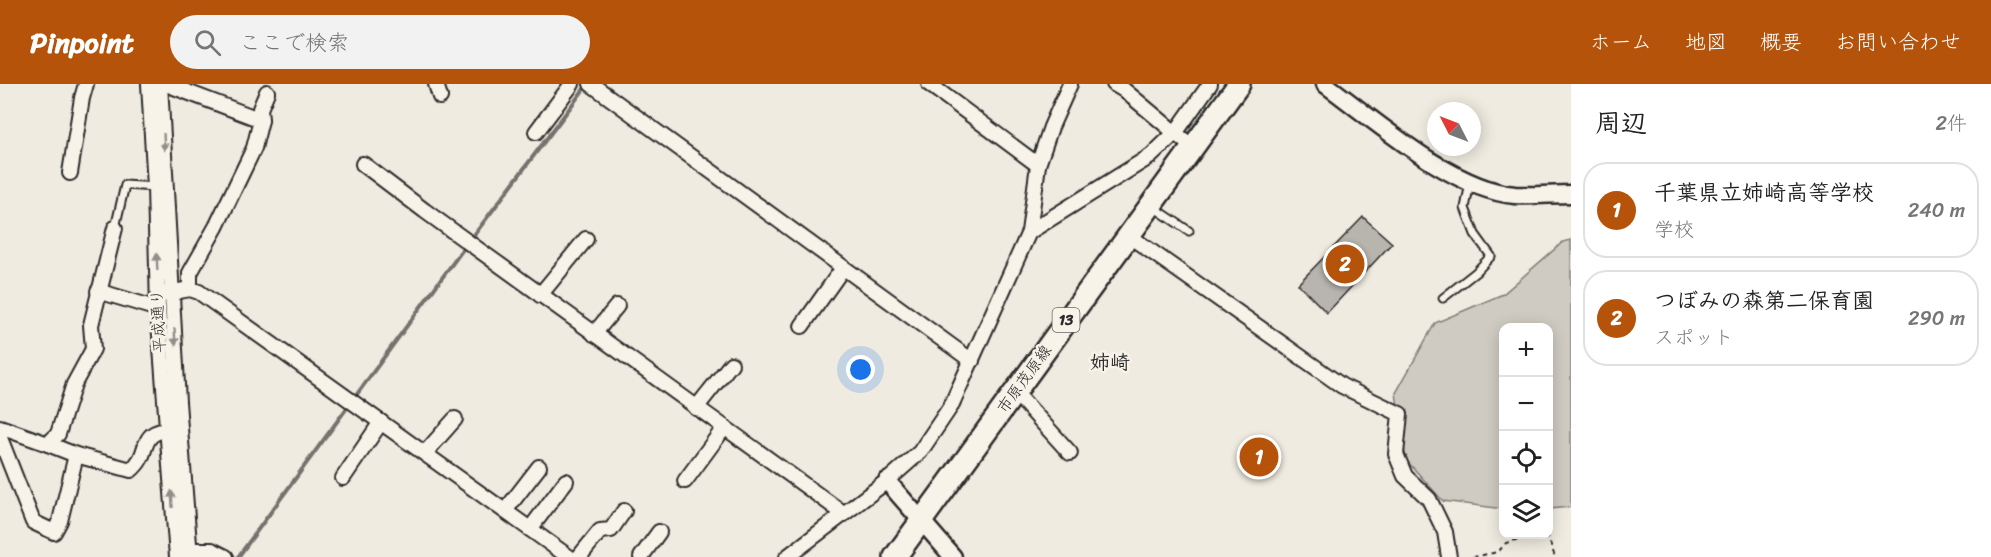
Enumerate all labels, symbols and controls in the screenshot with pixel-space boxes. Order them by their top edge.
search box [170,15,590,69]
text: Pinpoint [30,18,134,67]
text: ここで検索 [239,23,349,62]
text: ホーム [1590,23,1652,61]
text: 地図 [1685,23,1727,61]
text: 概要 [1760,23,1802,61]
text: お問い合わせ [1835,23,1961,61]
icon: search [191,26,224,59]
text: 周辺 [1595,100,1647,146]
north arrow [1427,102,1481,156]
text: 2件 [1935,106,1967,141]
one-way arrow [159,133,168,152]
text: 千葉県立姉崎高等学校 [1654,173,1874,212]
text: 1 [1612,193,1621,228]
text: 240 m [1908,193,1965,228]
text: 学校 [1654,212,1694,247]
pin: 2 [1326,242,1364,286]
one-way arrow [152,253,162,272]
text: つぼみの森第二保育園 [1654,281,1874,320]
street label: 平成通り [142,288,174,354]
text: 2 [1611,301,1622,336]
text: 290 m [1908,301,1965,336]
road number: 13 [1052,308,1080,332]
text: スポット [1654,320,1734,355]
map controls [1499,323,1553,539]
button: + [1499,323,1553,377]
one-way arrow [170,328,179,347]
street label: 市原茂原線 [989,338,1059,420]
district label: 姉崎 [1090,345,1130,380]
your location [846,355,875,384]
button: − [1499,377,1553,431]
button: locate [1499,431,1553,485]
pin: 1 [1240,434,1278,479]
button: layers [1499,485,1553,539]
one-way arrow [167,489,177,508]

